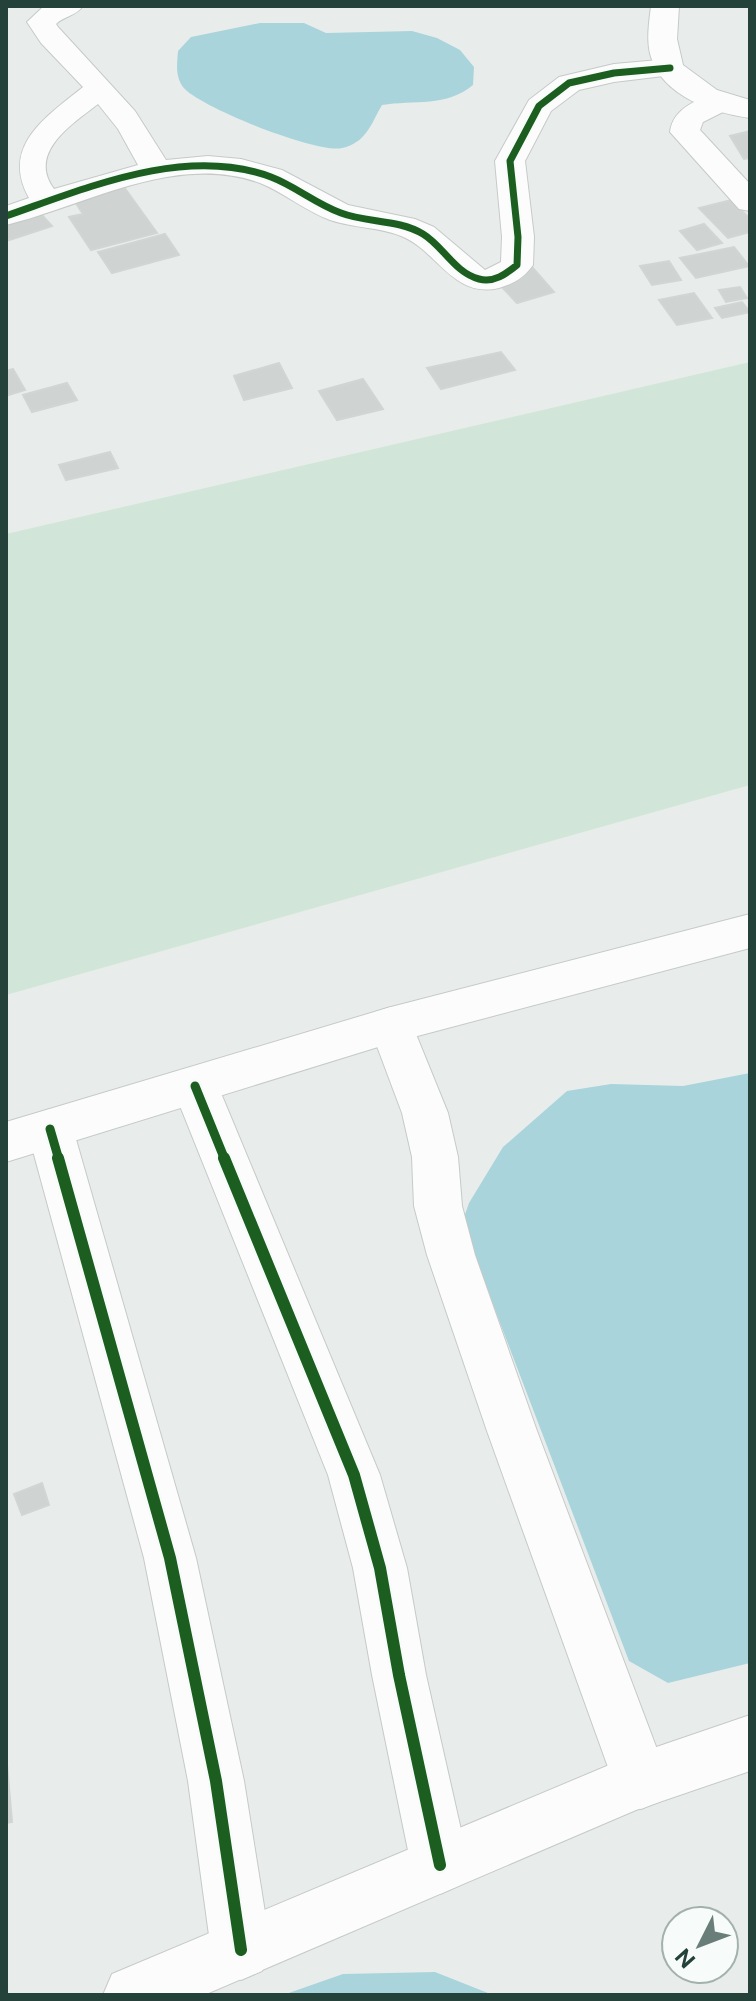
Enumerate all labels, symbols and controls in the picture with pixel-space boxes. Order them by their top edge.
north arrow [660,1905,740,1985]
text: N [670,1943,701,1973]

